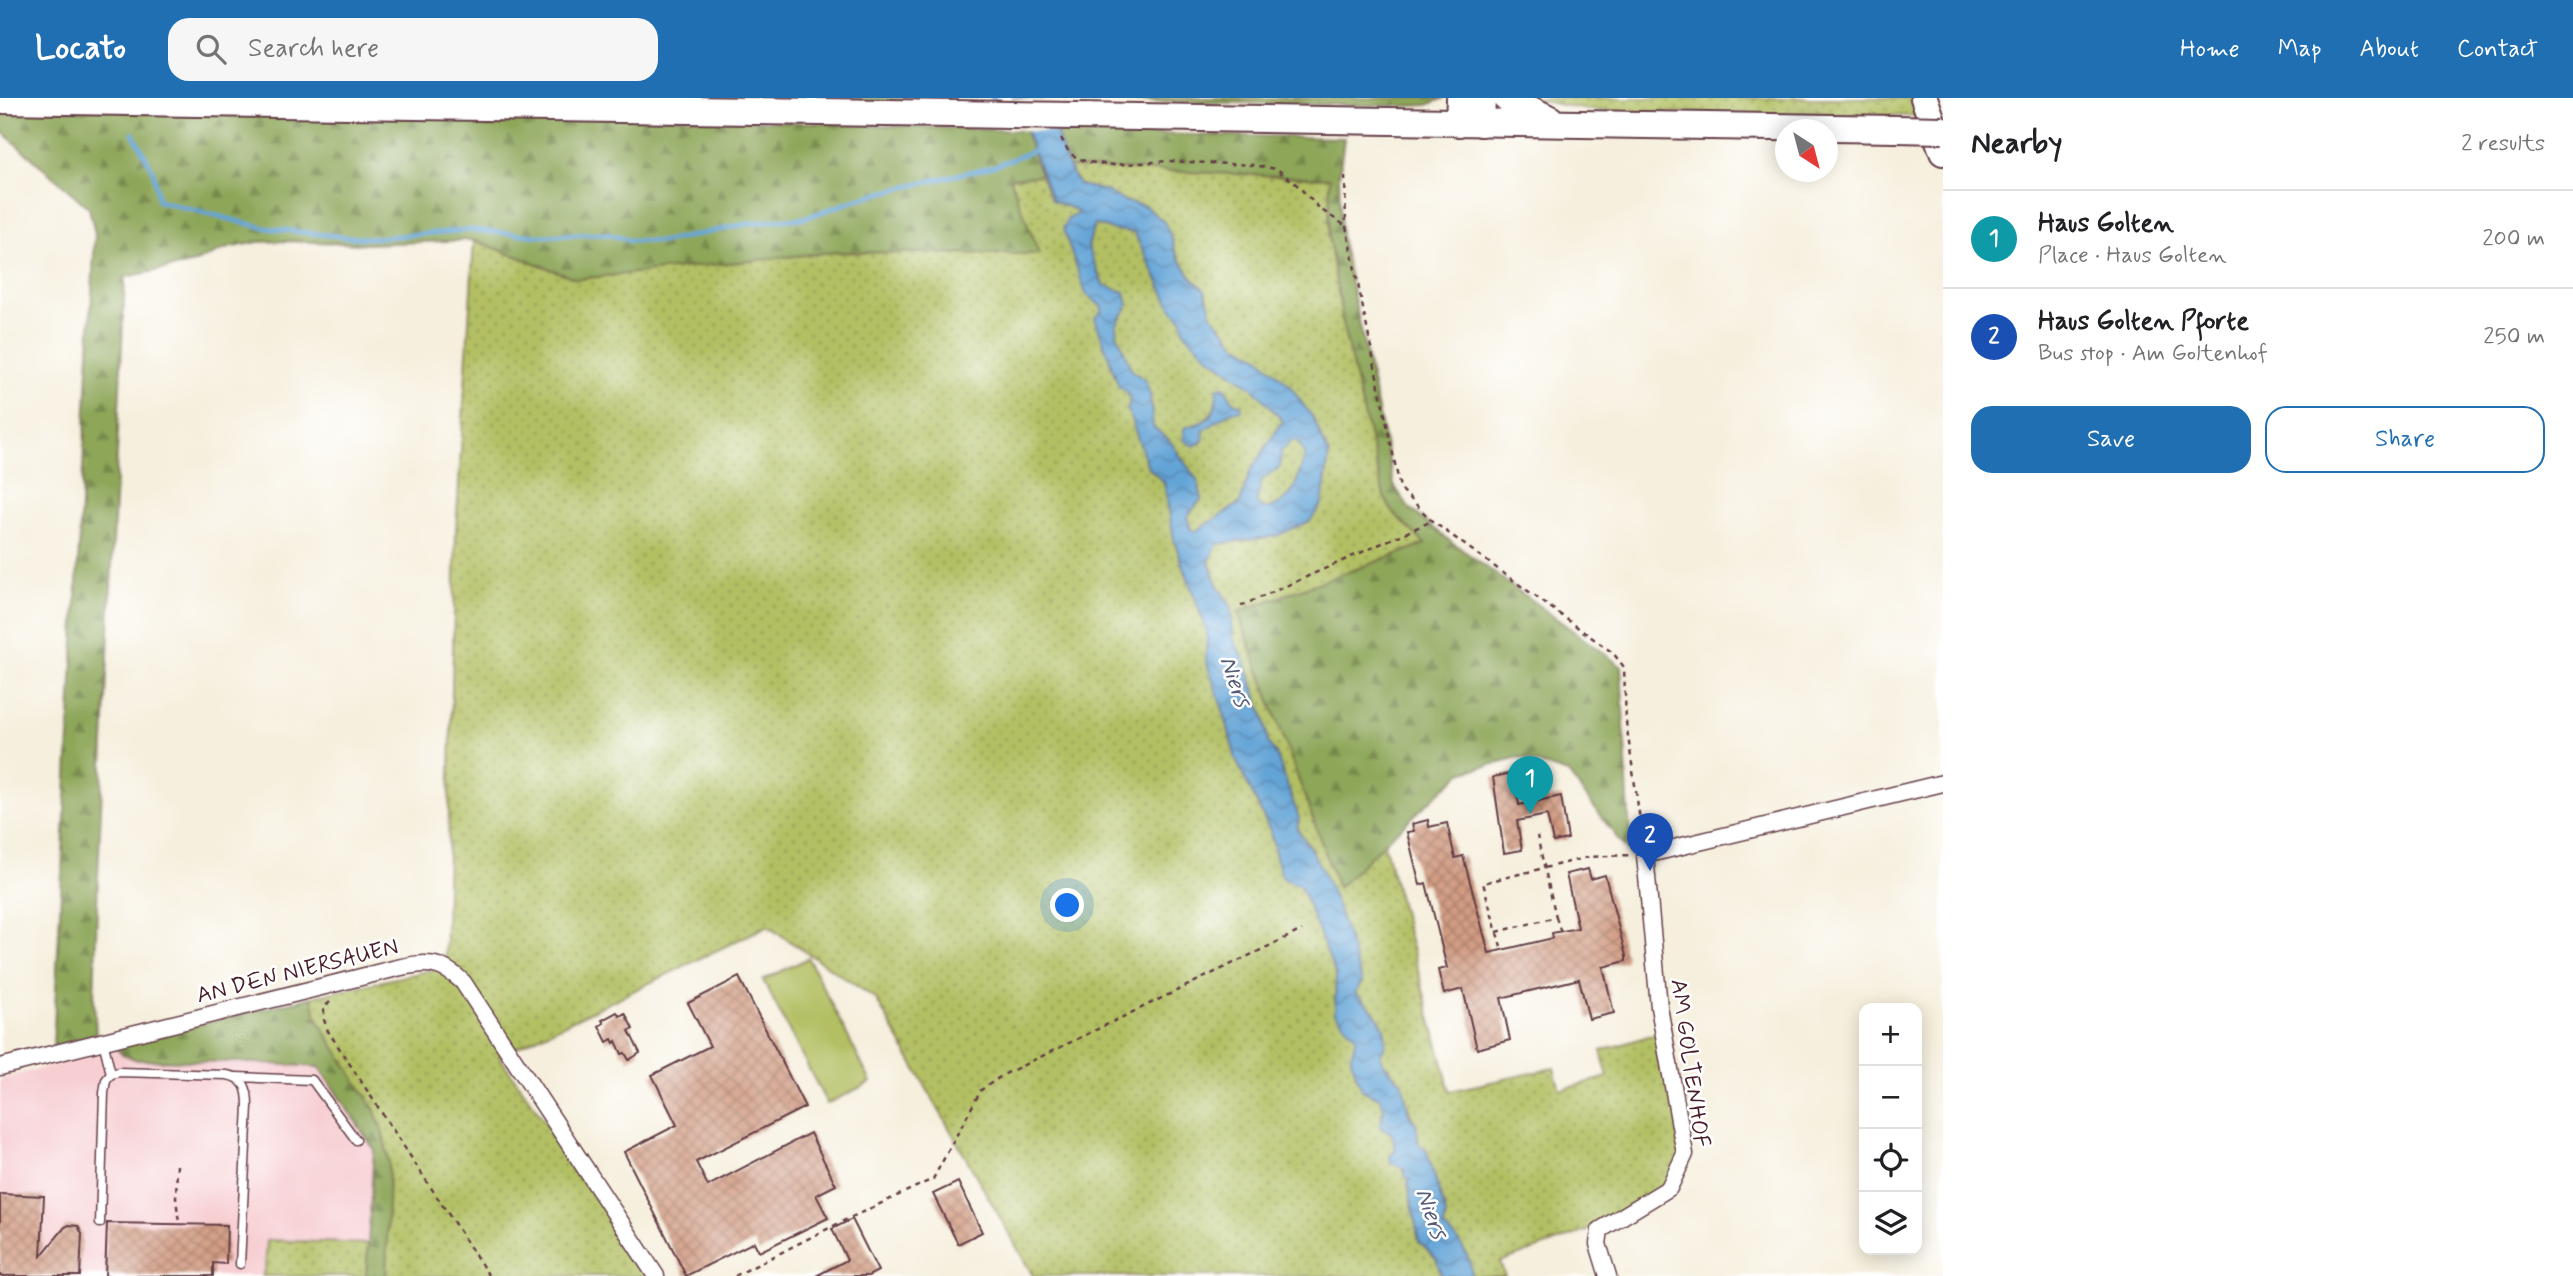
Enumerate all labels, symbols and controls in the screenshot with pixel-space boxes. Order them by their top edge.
search box [168,18,658,81]
text: Locato [35,27,126,71]
icon: search [192,30,230,68]
text: Search here [248,32,379,66]
text: Home [2180,34,2240,65]
text: Map [2278,34,2322,65]
text: About [2360,34,2419,65]
text: Contact [2457,34,2538,65]
north arrow [1775,119,1838,182]
text: Nearby [1971,124,2062,163]
text: 2 results [2461,129,2545,159]
text: Haus Golten [2038,207,2174,241]
text: 1 [1989,224,1999,254]
text: 200 m [2482,224,2545,254]
text: Place · Haus Golten [2038,241,2226,271]
text: Haus Golten Pforte [2038,305,2249,339]
text: 2 [1988,322,2000,352]
text: 250 m [2483,322,2545,352]
text: Bus stop · Am Goltenhof [2038,339,2268,369]
button: Save [1971,406,2251,473]
button: Share [2265,406,2545,473]
water label: Niers [1212,652,1258,713]
pin: 1 [1507,756,1553,814]
pin: 2 [1627,813,1673,871]
your location [1050,888,1084,922]
street label: AN DEN NIERSAUEN [193,932,402,1012]
street label: AM GOLTENHOF [1662,977,1716,1149]
map controls [1859,1003,1922,1255]
button: + [1859,1003,1922,1066]
button: − [1859,1066,1922,1129]
button: locate [1859,1129,1922,1192]
water label: Niers [1407,1184,1455,1245]
button: layers [1859,1192,1922,1255]

